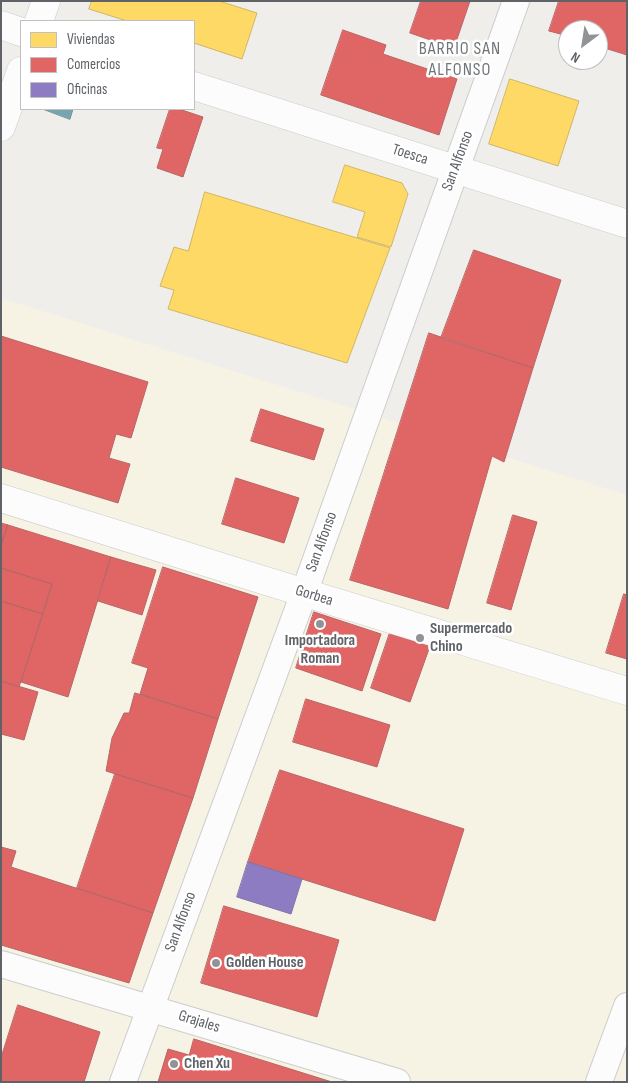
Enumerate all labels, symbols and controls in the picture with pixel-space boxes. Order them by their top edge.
legend [20,20,195,110]
north arrow [558,20,608,70]
text: Viviendas [67,30,115,49]
district label: BARRIO SAN ALFONSO [418,38,502,80]
text: N [568,48,583,67]
text: Comercios [67,55,121,74]
text: Oficinas [67,80,107,99]
street label: San Alfonso [438,128,478,194]
street label: Toesca [390,140,430,170]
street label: San Alfonso [302,509,342,575]
street label: Gorbea [293,581,335,611]
marker: Importadora Roman [314,618,326,630]
place label: Supermercado Chino [430,619,512,657]
place label: Importadora Roman [285,631,355,669]
marker: Supermercado Chino [414,632,426,644]
street label: San Alfonso [161,889,201,955]
place label: Golden House [226,953,304,973]
marker: Golden House [210,957,222,969]
street label: Grajales [176,1007,222,1037]
place label: Chen Xu [184,1054,230,1074]
marker: Chen Xu [168,1058,180,1070]

